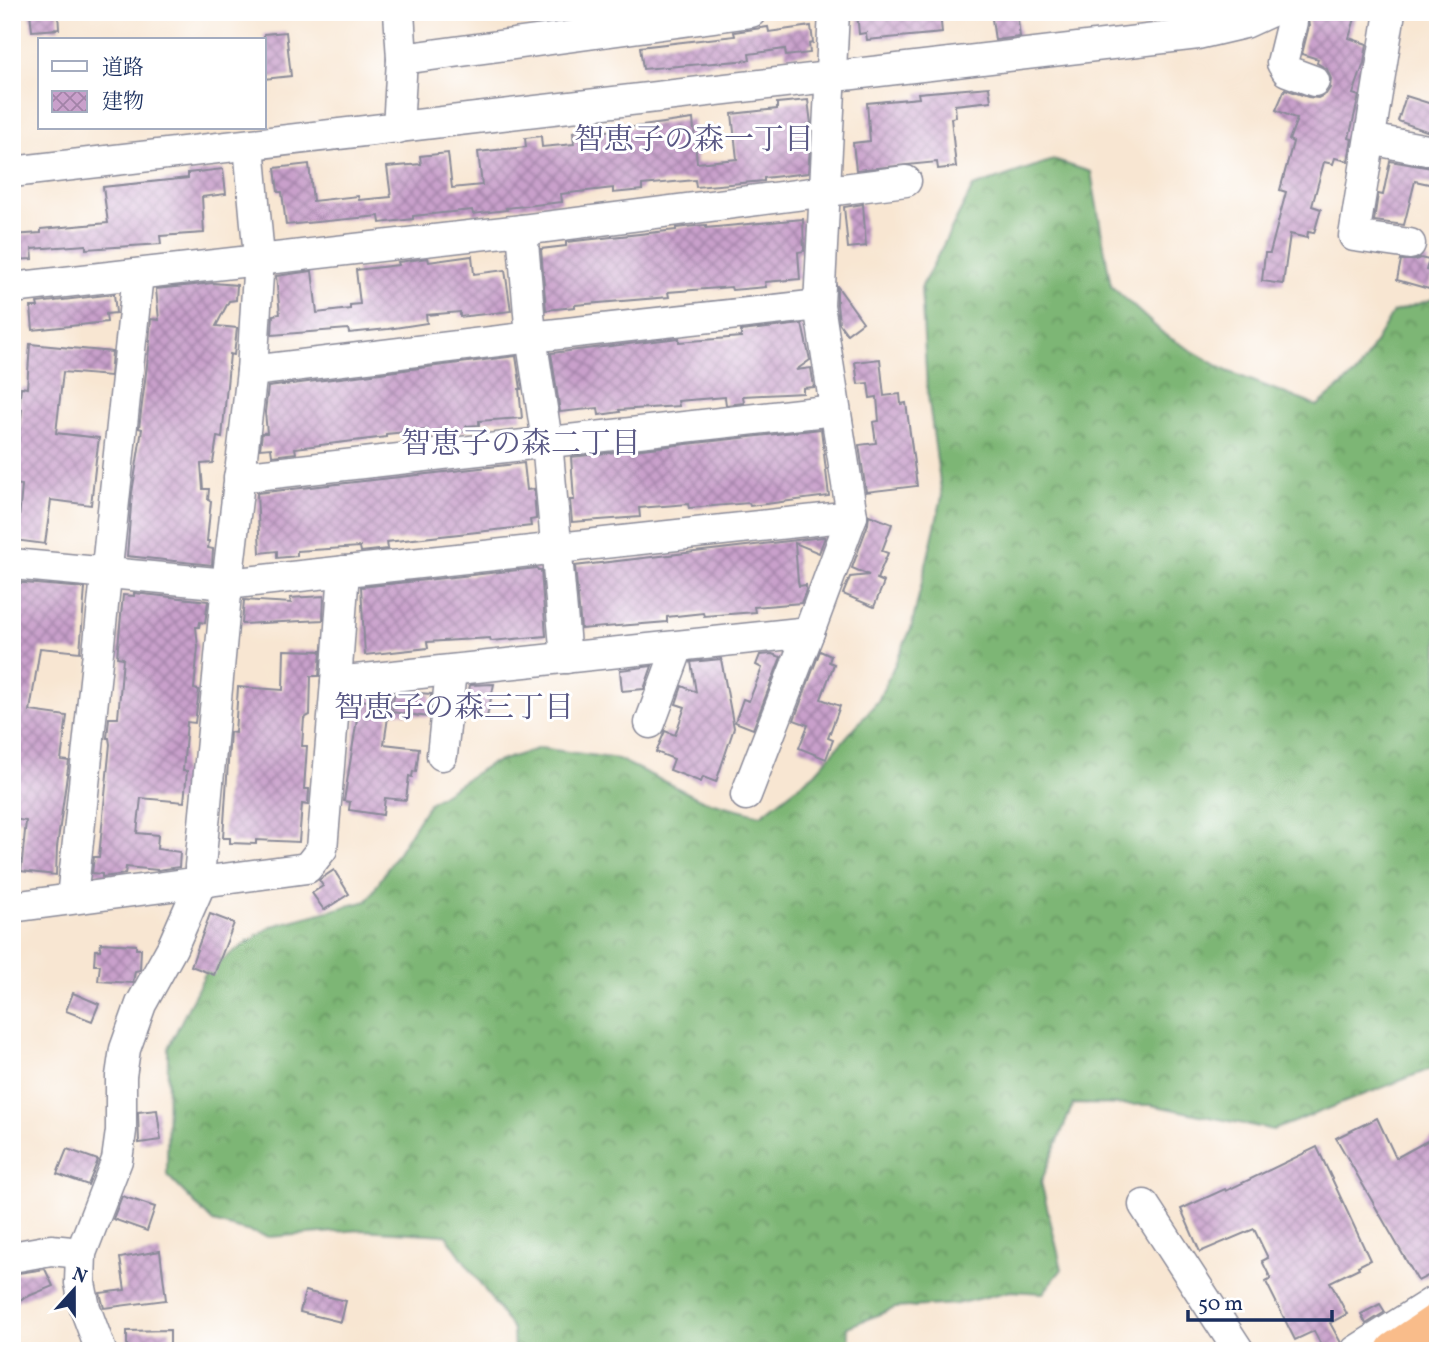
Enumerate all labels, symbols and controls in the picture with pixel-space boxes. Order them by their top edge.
legend [38,38,266,130]
text: 道路 [102,54,144,83]
text: 建物 [102,88,144,117]
district label: 智恵子の森一丁目 [574,120,814,162]
district label: 智恵子の森二丁目 [401,424,641,466]
district label: 智恵子の森三丁目 [334,688,574,730]
north arrow [38,1254,108,1324]
text: N [68,1261,91,1291]
scale bar [1188,1279,1331,1323]
text: 50 m [1198,1290,1243,1319]

